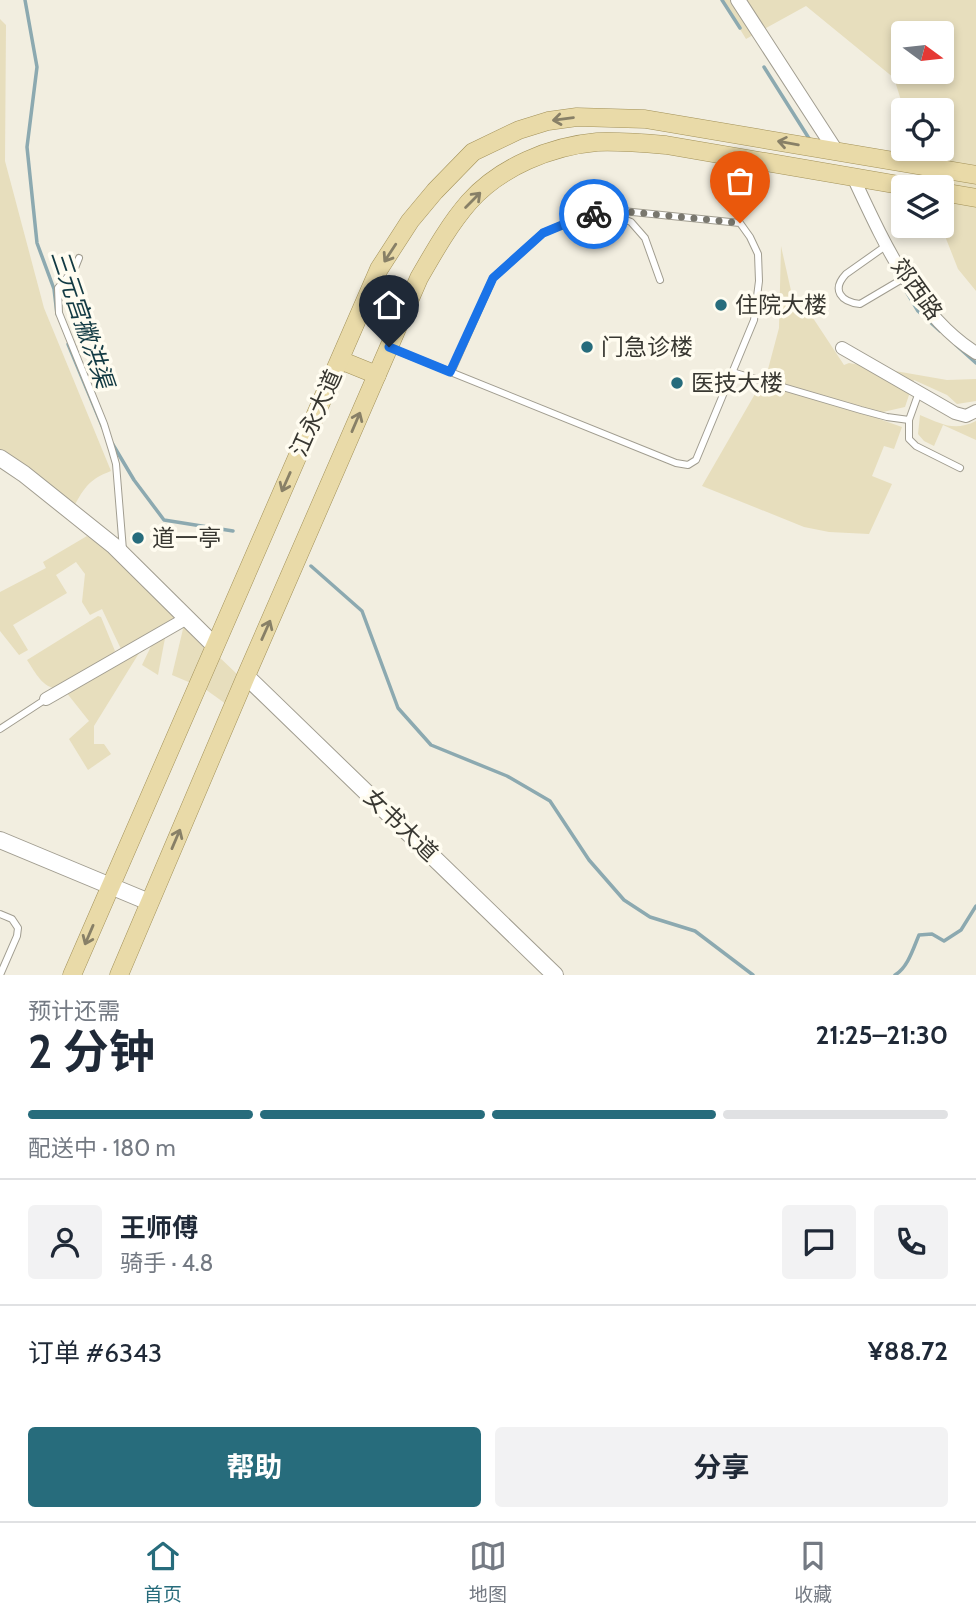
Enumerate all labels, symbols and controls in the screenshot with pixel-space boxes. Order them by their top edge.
north arrow [891,21,954,84]
map controls [891,21,954,238]
button: locate [891,98,954,161]
one-way arrow [552,113,574,126]
one-way arrow [777,136,800,149]
pin [710,151,770,223]
icon: bag [721,162,759,200]
button: layers [891,175,954,238]
courier [559,179,629,249]
one-way arrow [464,192,481,209]
icon: bike [575,195,613,233]
one-way arrow [382,243,397,262]
water label: 三元宫撇洪渠 [45,246,121,394]
street label: 郊西路 [885,253,949,325]
pin [359,275,419,347]
icon: home [370,286,408,324]
place label: 住院大楼 [735,291,827,319]
marker: 住院大楼 [713,297,729,313]
place label: 门急诊楼 [601,333,693,361]
marker: 门急诊楼 [579,339,595,355]
street label: 江永大道 [285,365,347,461]
place label: 医技大楼 [691,369,783,397]
marker: 医技大楼 [669,375,685,391]
one-way arrow [351,411,364,433]
one-way arrow [279,471,292,493]
place label: 道一亭 [152,524,221,552]
marker: 道一亭 [130,530,146,546]
one-way arrow [260,620,273,641]
street label: 女书大道 [358,783,444,867]
one-way arrow [170,829,183,851]
one-way arrow [82,924,95,945]
text: 预计还需 [28,997,120,1025]
text: 21:25–21:30 [816,1019,948,1051]
text: 2 分钟 [28,1024,155,1080]
text: 配送中 · 180 m [28,1134,176,1162]
button: person [28,1205,102,1279]
button: chat [782,1205,856,1279]
button: phone [874,1205,948,1279]
text: 王师傅 [120,1212,198,1244]
text: 骑手 · 4.8 [120,1249,214,1277]
text: ¥88.72 [868,1335,948,1367]
text: 订单 #6343 [28,1337,162,1369]
button: 帮助 [28,1427,481,1507]
button: 分享 [495,1427,948,1507]
tab: 首页 [144,1537,182,1606]
tab: 地图 [469,1537,507,1606]
tab: 收藏 [794,1537,832,1606]

